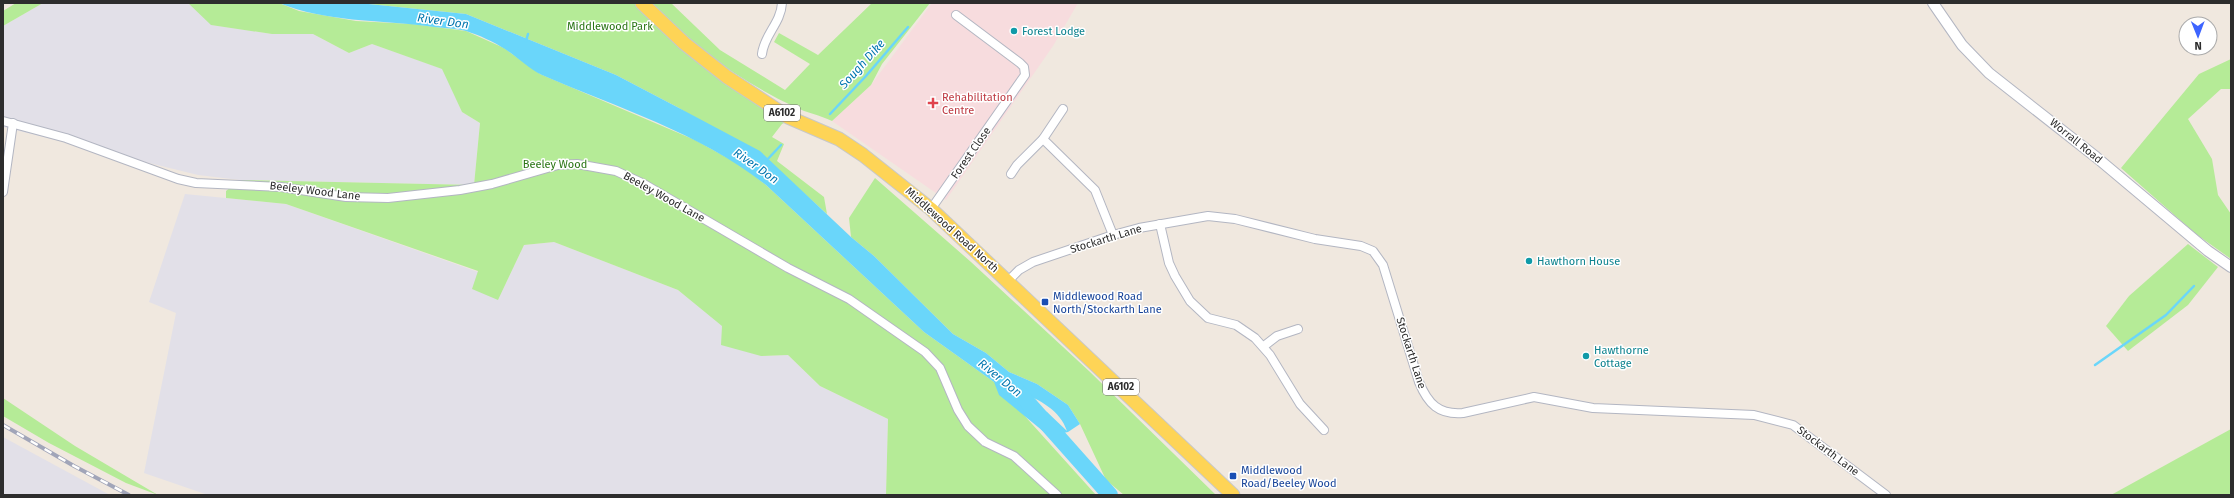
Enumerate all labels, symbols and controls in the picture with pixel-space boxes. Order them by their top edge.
water label: River Don [416,10,470,32]
north arrow [2178,16,2218,56]
park label: Middlewood Park [567,20,653,33]
place label: Forest Lodge [1022,25,1085,38]
marker: Forest Lodge [1009,26,1019,36]
water label: Sough Dike [836,37,888,92]
text: N [2194,39,2202,52]
place label: Rehabilitation Centre [942,91,1013,117]
marker: Rehabilitation Centre [927,97,939,109]
road number: A6102 [764,105,800,121]
street label: Worrall Road [2047,116,2105,166]
street label: Forest Close [948,125,994,181]
water label: River Don [731,145,781,187]
park label: Beeley Wood [523,158,587,171]
street label: Beeley Wood Lane [621,169,707,225]
street label: Beeley Wood Lane [269,179,361,203]
street label: Middlewood Road North [903,185,1001,275]
street label: Stockarth Lane [1069,222,1143,256]
place label: Hawthorn House [1537,255,1620,268]
marker: Hawthorn House [1524,256,1534,266]
place label: Middlewood Road North/Stockarth Lane [1053,290,1162,316]
marker: Middlewood Road North/Stockarth Lane [1040,297,1050,307]
street label: Stockarth Lane [1393,316,1429,390]
place label: Hawthorne Cottage [1594,344,1649,370]
marker: Hawthorne Cottage [1581,351,1591,361]
water label: River Don [975,356,1025,400]
road number: A6102 [1103,379,1139,395]
street label: Stockarth Lane [1794,423,1862,479]
place label: Middlewood Road/Beeley Wood [1241,464,1337,490]
marker: Middlewood Road/Beeley Wood [1228,471,1238,481]

